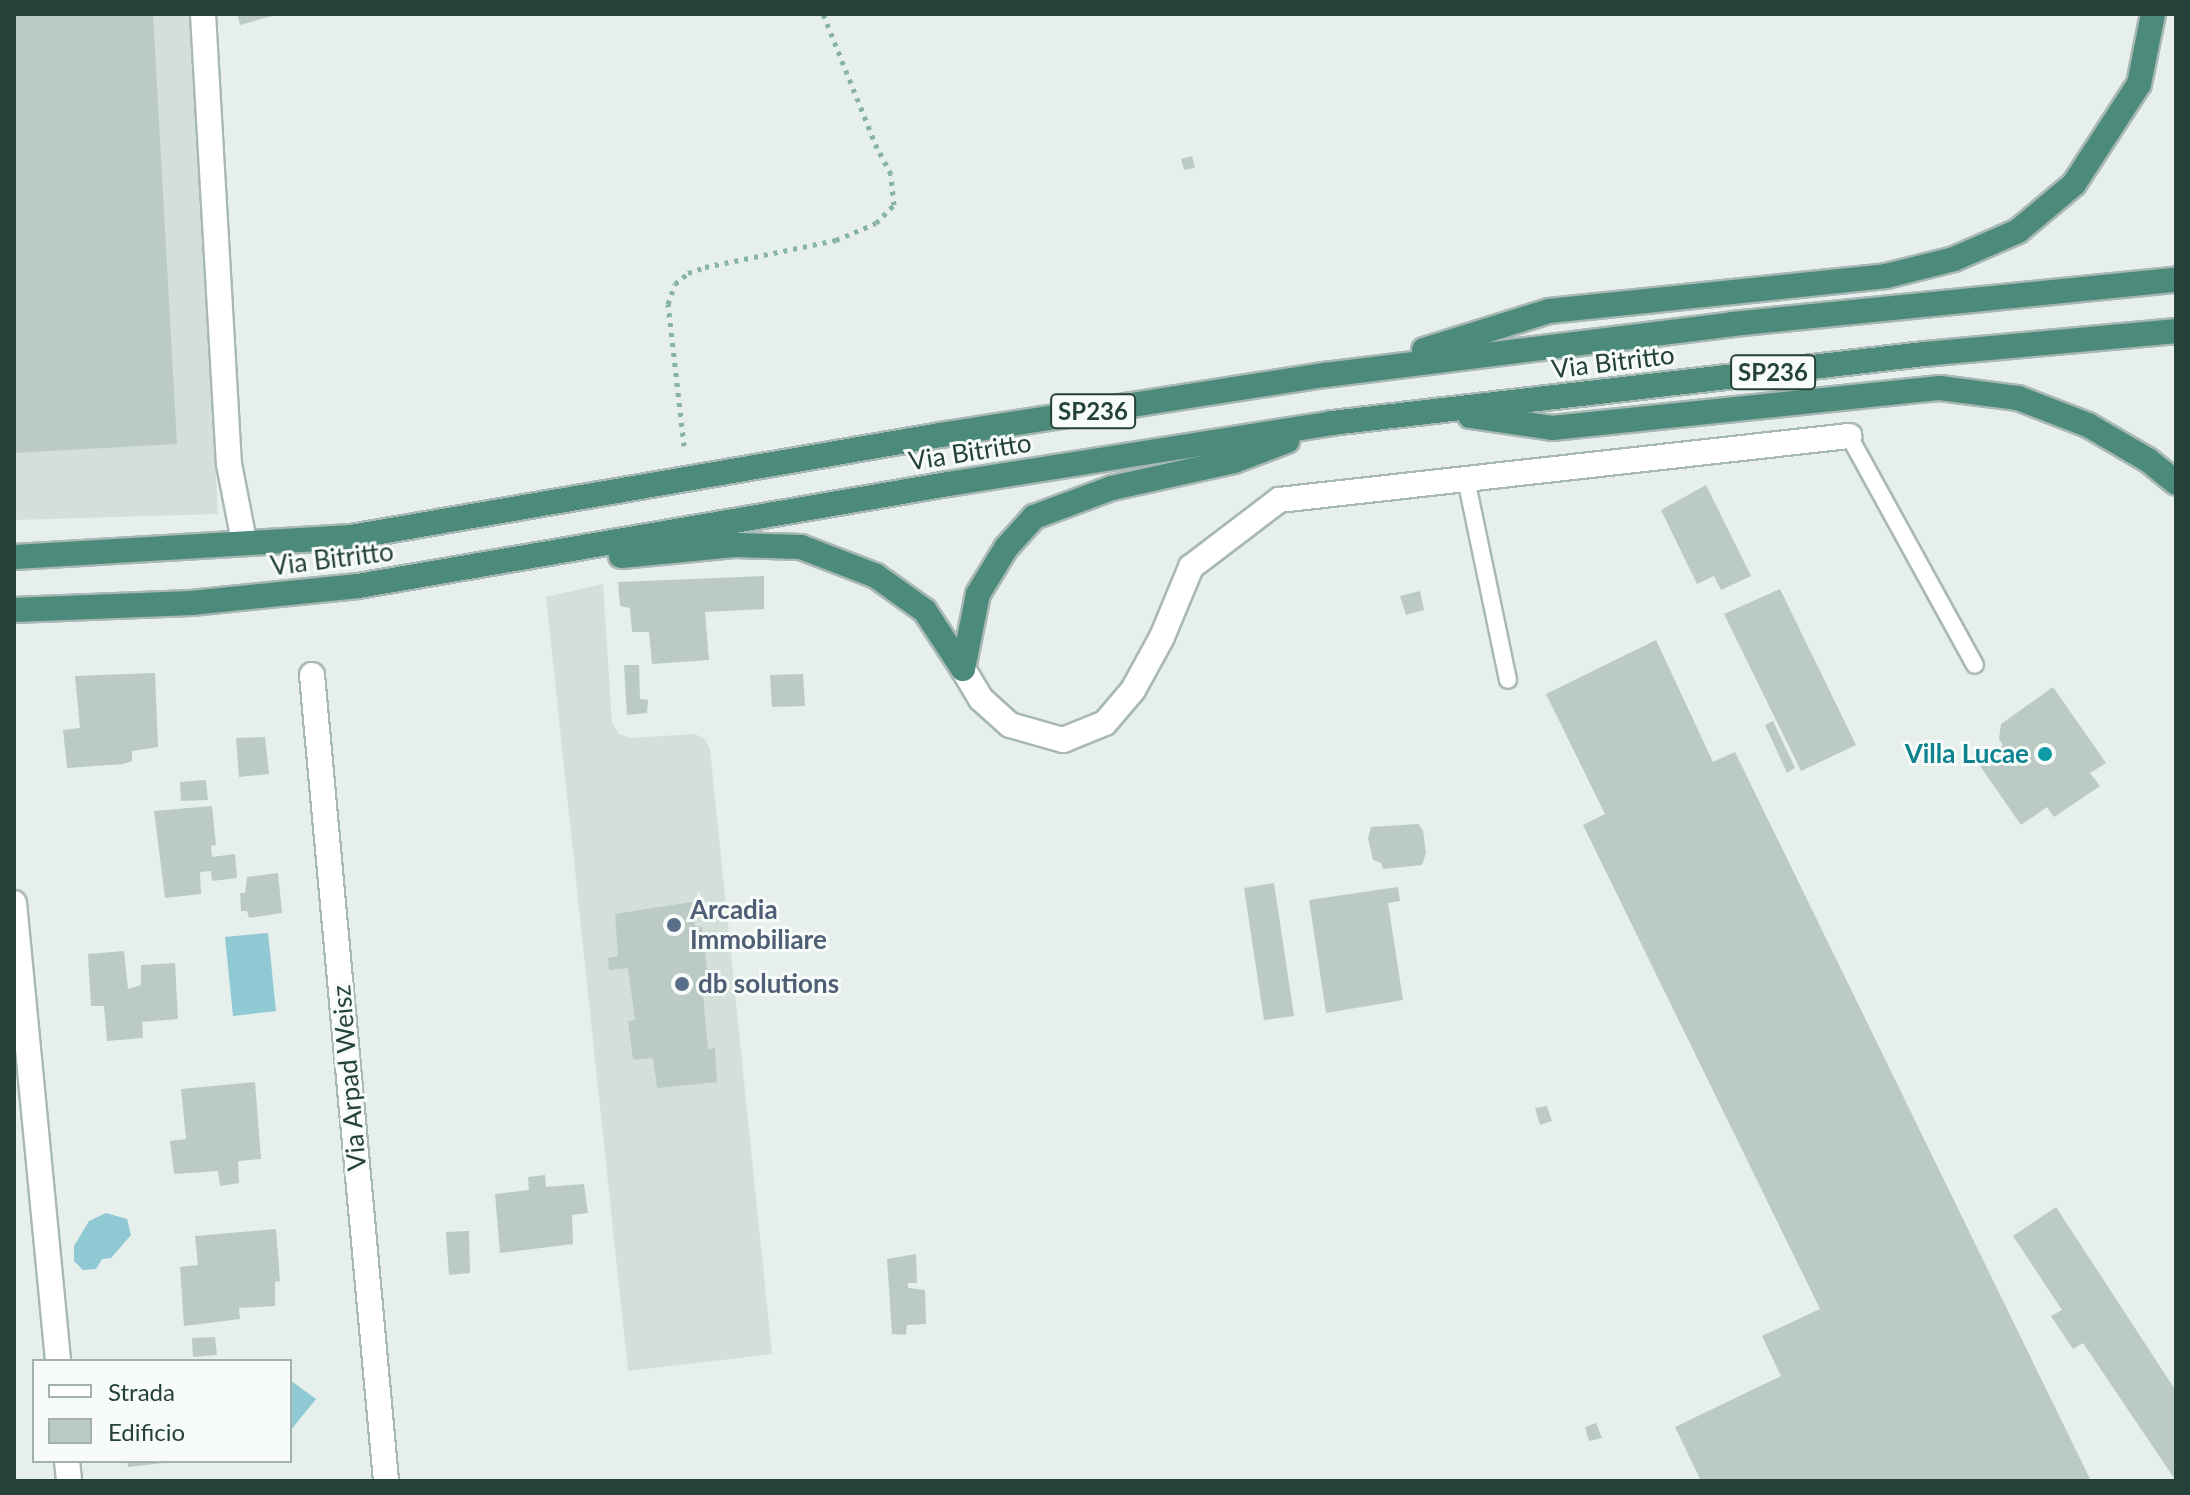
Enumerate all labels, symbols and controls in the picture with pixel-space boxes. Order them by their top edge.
street label: Via Bitritto [1550,339,1676,385]
road number: SP236 [1729,352,1817,392]
road number: SP236 [1049,391,1137,431]
street label: Via Bitritto [906,427,1034,477]
street label: Via Bitritto [269,536,395,582]
place label: Villa Lucae [1905,738,2029,770]
marker: Villa Lucae [2036,745,2054,763]
place label: Arcadia Immobiliare [690,894,827,956]
marker: Arcadia Immobiliare [665,916,683,934]
place label: db solutions [698,968,839,1000]
marker: db solutions [673,975,691,993]
street label: Via Arpad Weisz [325,983,373,1173]
legend [32,1359,292,1463]
text: Strada [108,1377,175,1406]
text: Edificio [108,1417,185,1446]

